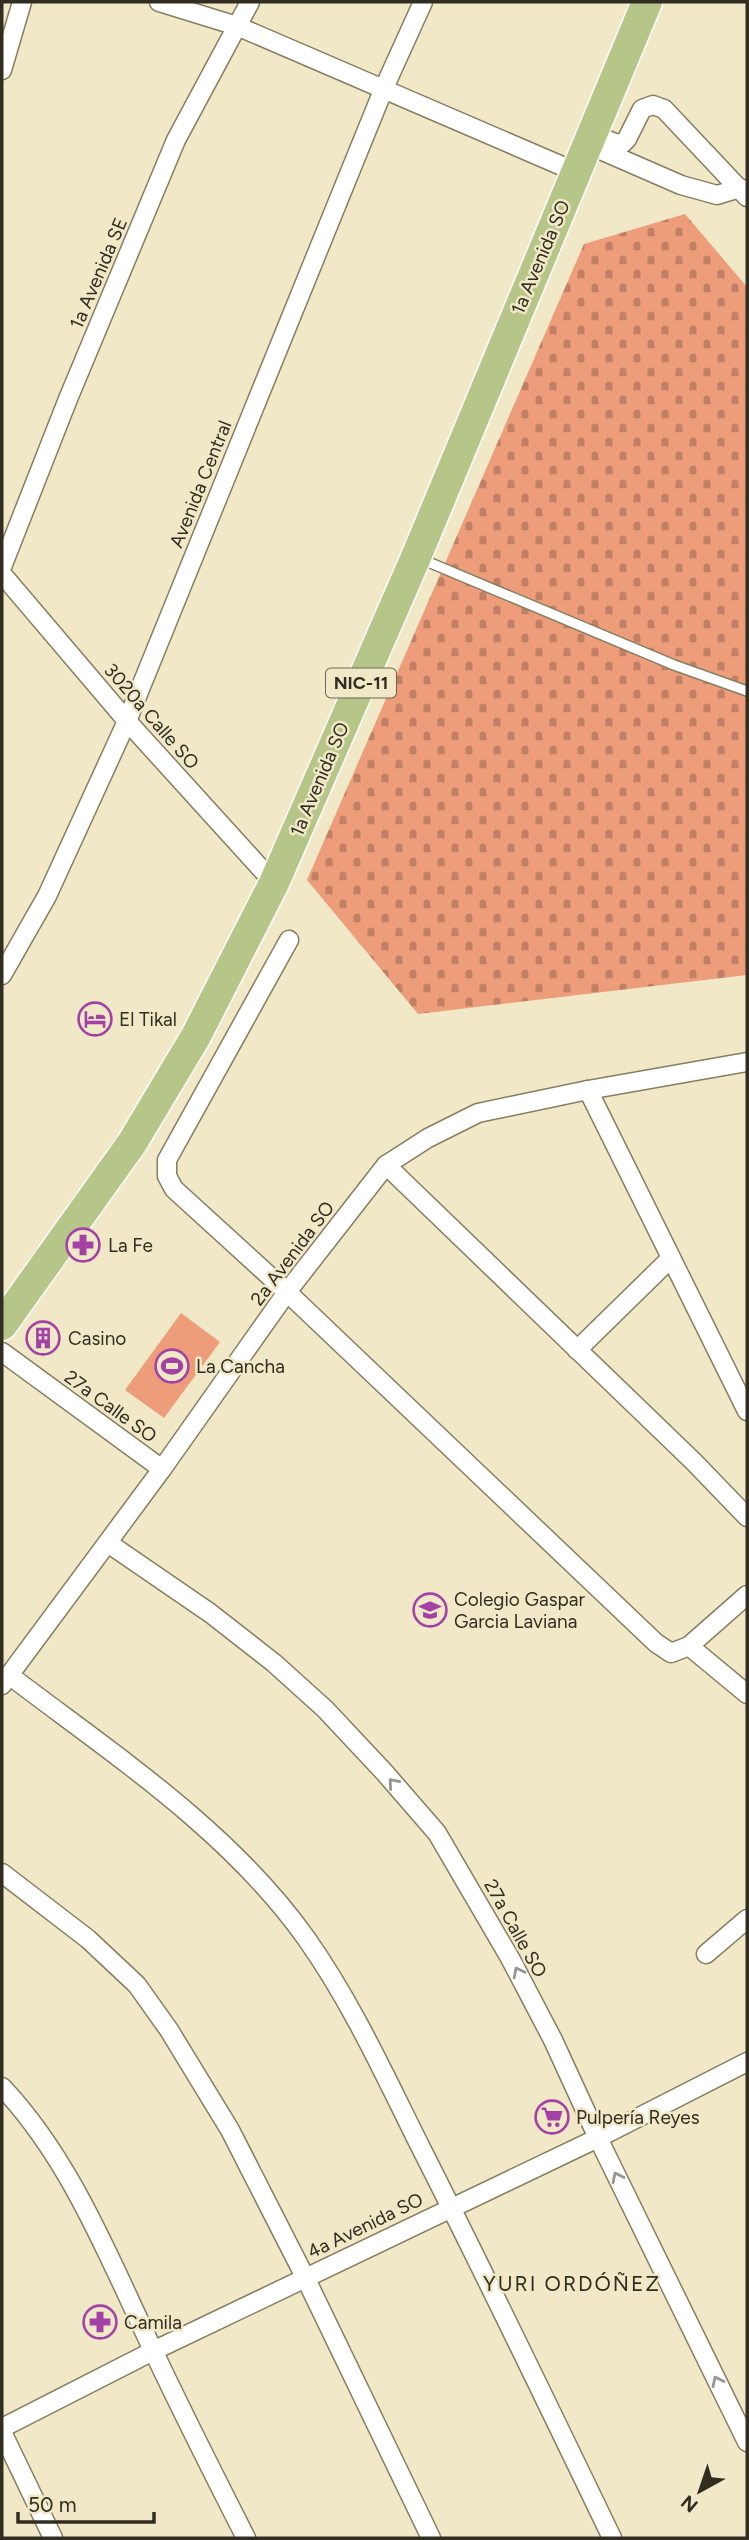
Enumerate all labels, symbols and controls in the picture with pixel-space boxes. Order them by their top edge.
street label: 1a Avenida SO [506,197,575,318]
street label: 1a Avenida SE [65,214,132,332]
street label: Avenida Central [164,417,236,551]
street label: 3020a Calle SO [99,659,204,774]
road number: NIC-11 [326,668,396,698]
street label: 1a Avenida SO [285,719,354,840]
hotel icon: El Tikal [76,1000,114,1038]
place label: El Tikal [119,1008,177,1031]
street label: 2a Avenida SO [246,1197,339,1310]
pharmacy icon: La Fe [64,1226,102,1264]
place label: La Fe [108,1234,153,1257]
building icon: Casino [24,1319,62,1357]
place label: Casino [68,1327,126,1350]
sports icon: La Cancha [153,1347,191,1385]
place label: La Cancha [196,1355,285,1378]
street label: 27a Calle SO [60,1365,161,1448]
place label: Colegio Gaspar Garcia Laviana [454,1588,585,1633]
school or university icon: Colegio Gaspar Garcia Laviana [411,1591,449,1629]
one-way arrow [389,1778,401,1791]
street label: 27a Calle SO [479,1875,552,1981]
one-way arrow [512,1967,526,1979]
supermarket icon: Pulpería Reyes [533,2098,571,2136]
place label: Pulpería Reyes [576,2106,700,2129]
one-way arrow [611,2172,625,2184]
street label: 4a Avenida SO [304,2188,427,2263]
district label: YURI ORDÓÑEZ [483,2271,661,2296]
pharmacy icon: Camila [81,2303,119,2341]
place label: Camila [124,2311,182,2334]
one-way arrow [712,2376,726,2388]
north arrow [665,2456,735,2526]
scale bar [18,2480,154,2524]
text: N [676,2490,702,2517]
text: 50 m [28,2492,77,2517]

